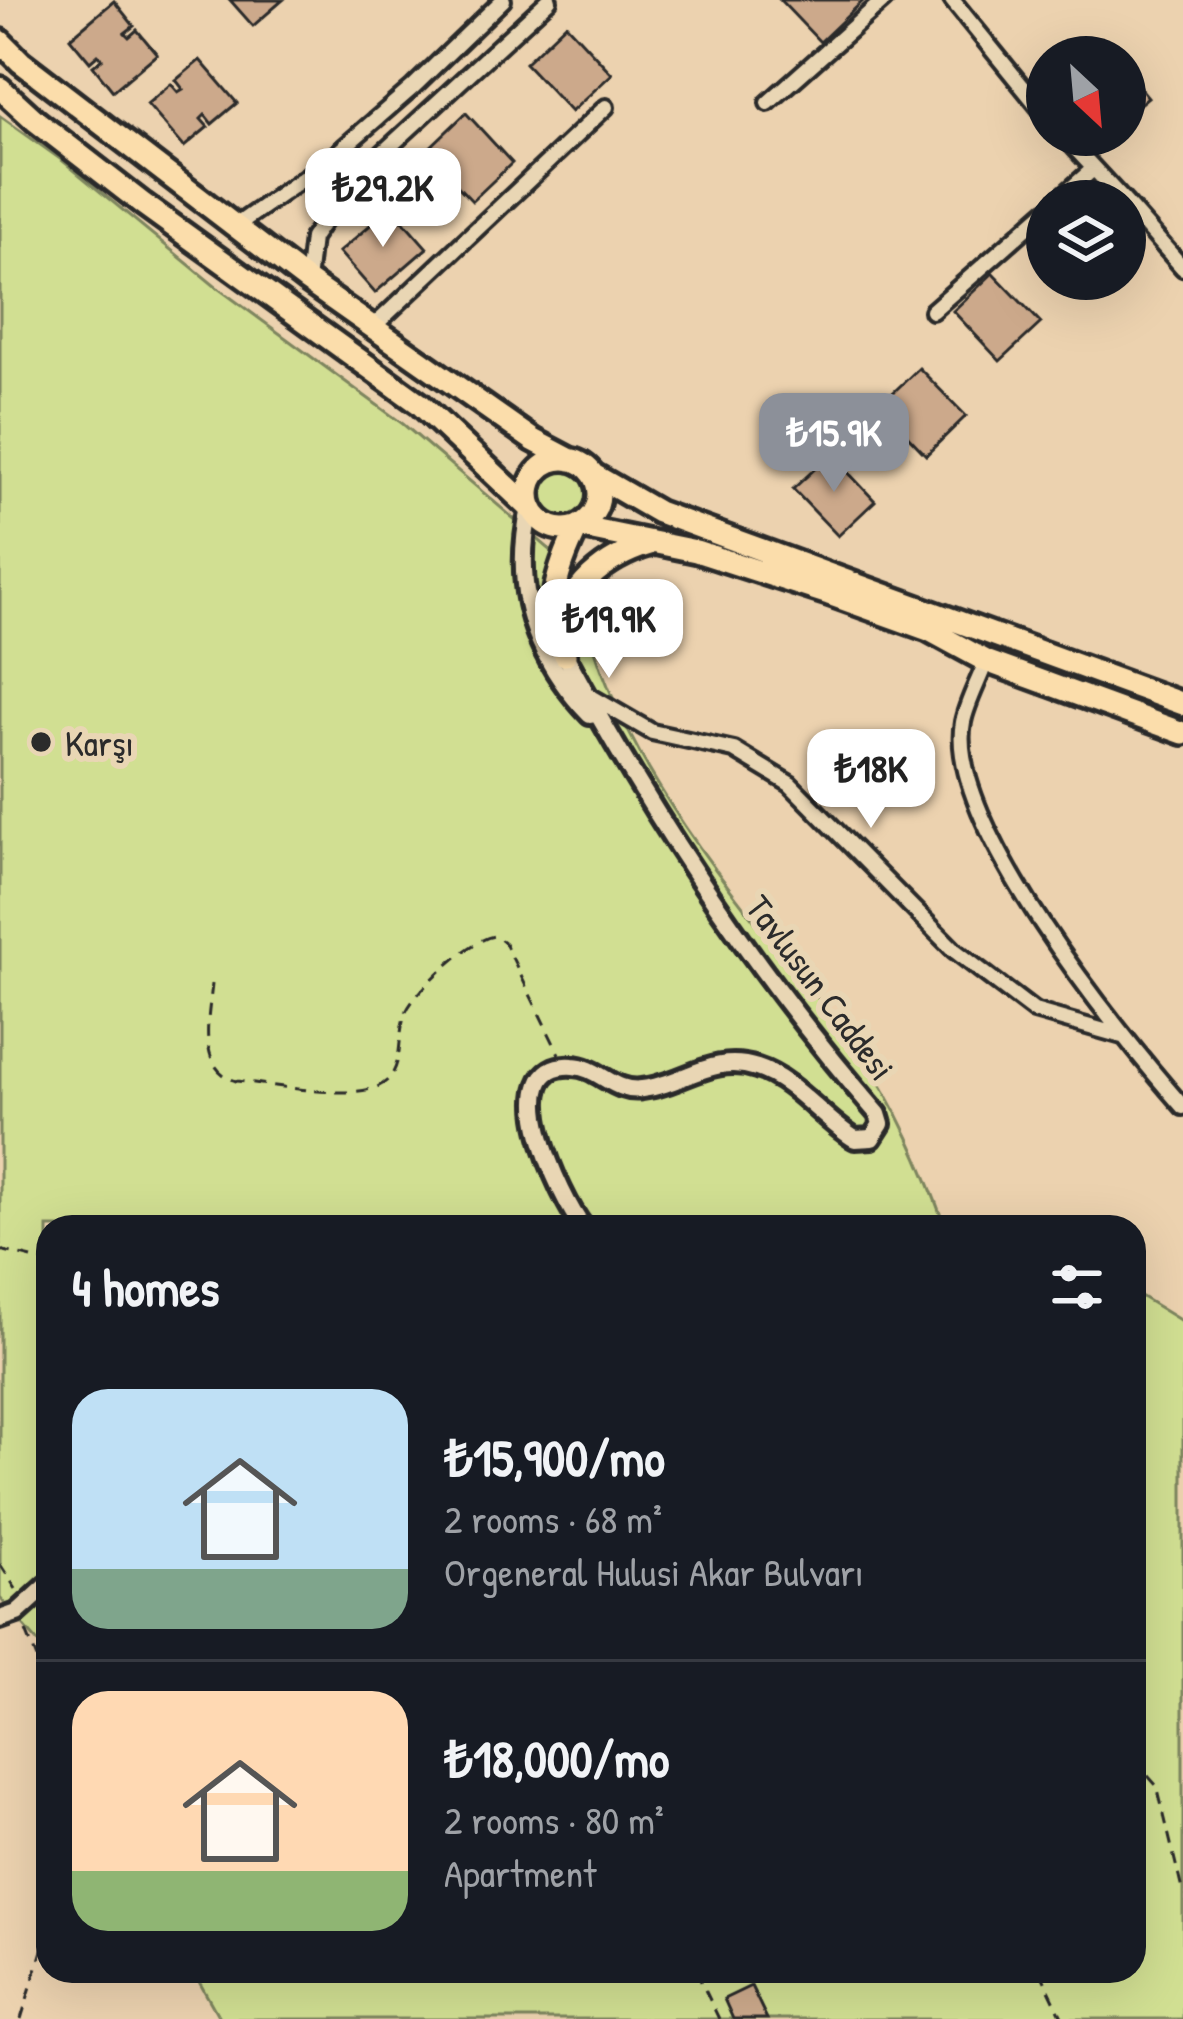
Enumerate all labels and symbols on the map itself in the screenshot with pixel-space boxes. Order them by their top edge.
north arrow [1026,36,1146,156]
pin: ₺29.2K [285,148,481,250]
pin: ₺15.9K [736,393,932,495]
pin: ₺19.9K [511,579,707,681]
place label: Karşı [65,718,134,767]
marker: Karşı [28,729,54,755]
pin: ₺18K [800,729,942,831]
street label: Tavlusun Caddesi [735,884,907,1090]

